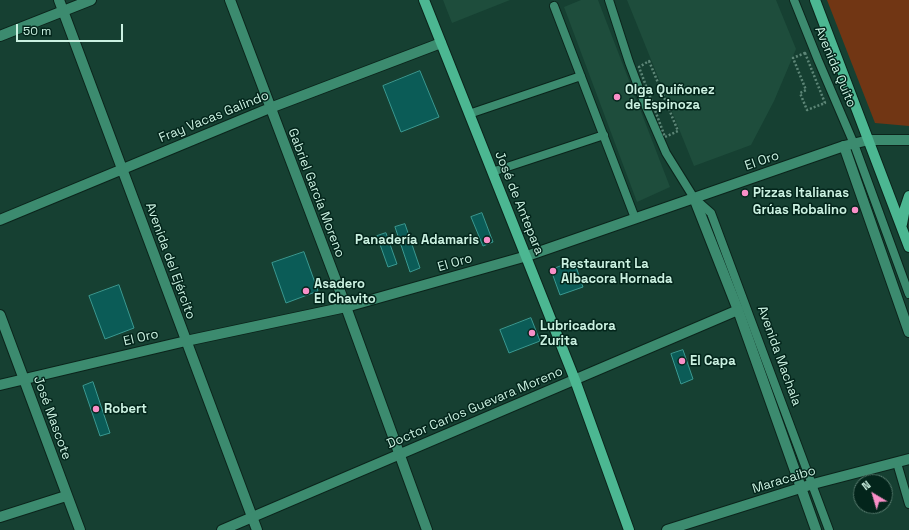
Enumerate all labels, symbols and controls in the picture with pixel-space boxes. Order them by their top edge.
scale bar [18,16,125,42]
text: 50 m [23,23,51,39]
street label: Avenida Quito [811,24,859,110]
place label: Olga Quiñonez de Espinoza [625,82,715,113]
street label: Fray Vacas Galindo [157,88,271,146]
marker: Olga Quiñonez de Espinoza [612,92,622,102]
street label: Gabriel García Moreno [284,126,348,260]
street label: El Oro [743,148,781,174]
street label: José de Antepara [491,149,547,257]
place label: Pizzas Italianas [753,185,849,201]
marker: Pizzas Italianas [740,188,750,198]
street label: Avenida del Ejército [142,201,198,321]
place label: Grúas Robalino [753,202,847,218]
marker: Grúas Robalino [850,205,860,215]
place label: Panadería Adamaris [355,232,479,248]
marker: Panadería Adamaris [482,235,492,245]
street label: El Oro [436,251,474,275]
place label: Restaurant La Albacora Hornada [561,256,673,287]
marker: Restaurant La Albacora Hornada [548,266,558,276]
place label: Asadero El Chavito [314,276,376,307]
marker: Asadero El Chavito [301,286,311,296]
street label: Avenida Machala [754,304,804,408]
place label: Lubricadora Zurita [540,318,616,349]
street label: El Oro [122,326,160,350]
marker: Lubricadora Zurita [527,328,537,338]
place label: El Capa [690,353,736,369]
marker: El Capa [677,356,687,366]
street label: Doctor Carlos Guevara Moreno [385,364,565,452]
street label: José Mascote [30,374,74,462]
place label: Robert [104,401,147,417]
marker: Robert [91,404,101,414]
street label: Maracaibo [750,463,818,497]
north arrow [853,474,893,514]
text: N [859,478,873,493]

